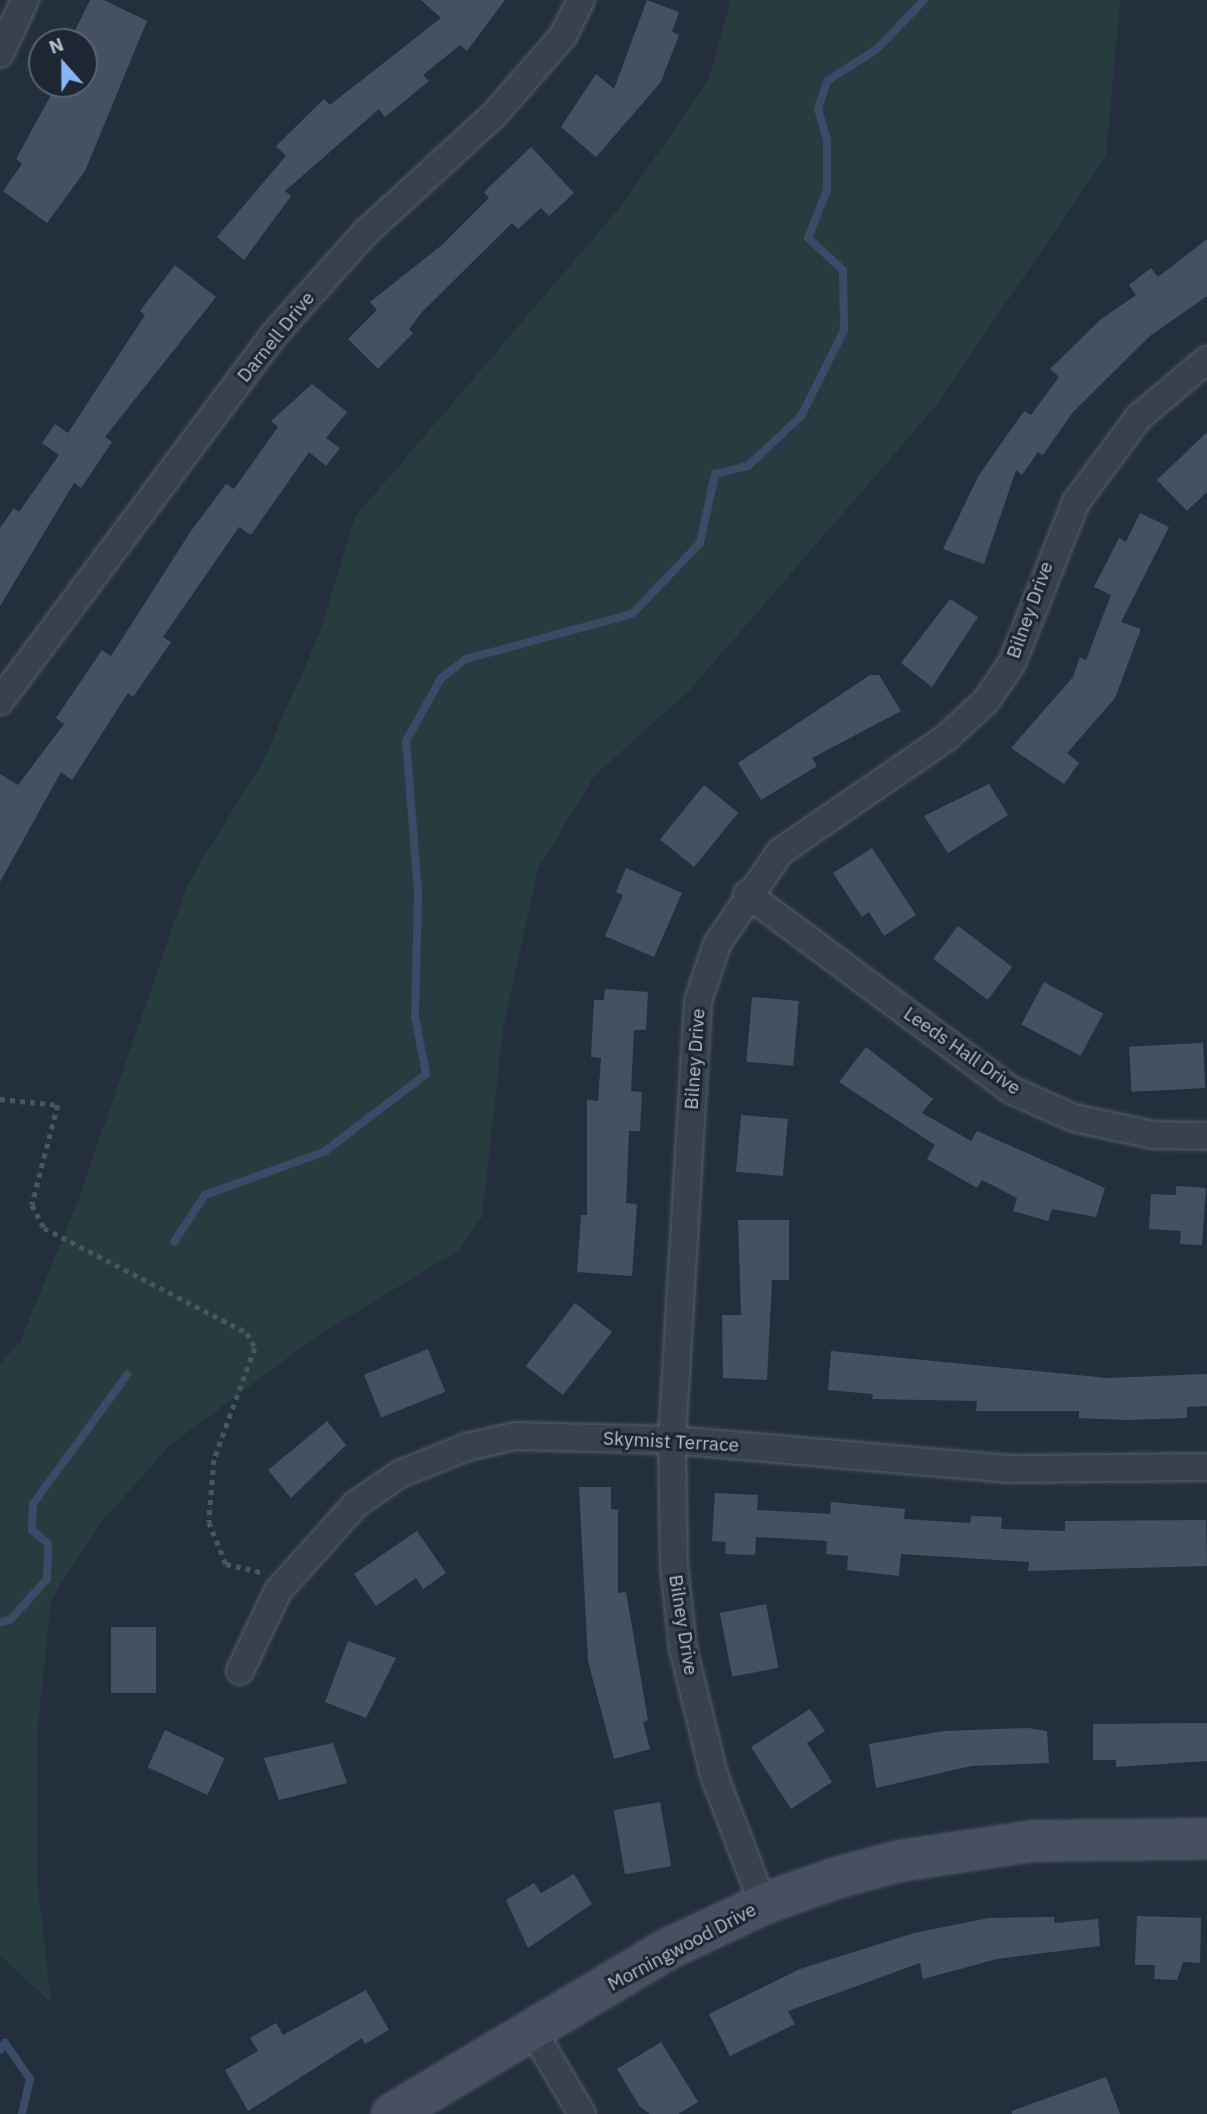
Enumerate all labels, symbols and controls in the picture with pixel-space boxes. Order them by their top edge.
north arrow [28,28,98,98]
text: N [45,32,67,59]
street label: Darnell Drive [233,287,319,387]
street label: Bilney Drive [1002,558,1058,662]
street label: Leeds Hall Drive [899,1002,1025,1100]
street label: Bilney Drive [680,1008,710,1110]
street label: Skymist Terrace [602,1427,740,1457]
street label: Bilney Drive [664,1573,702,1677]
street label: Morningwood Drive [604,1898,760,1996]

